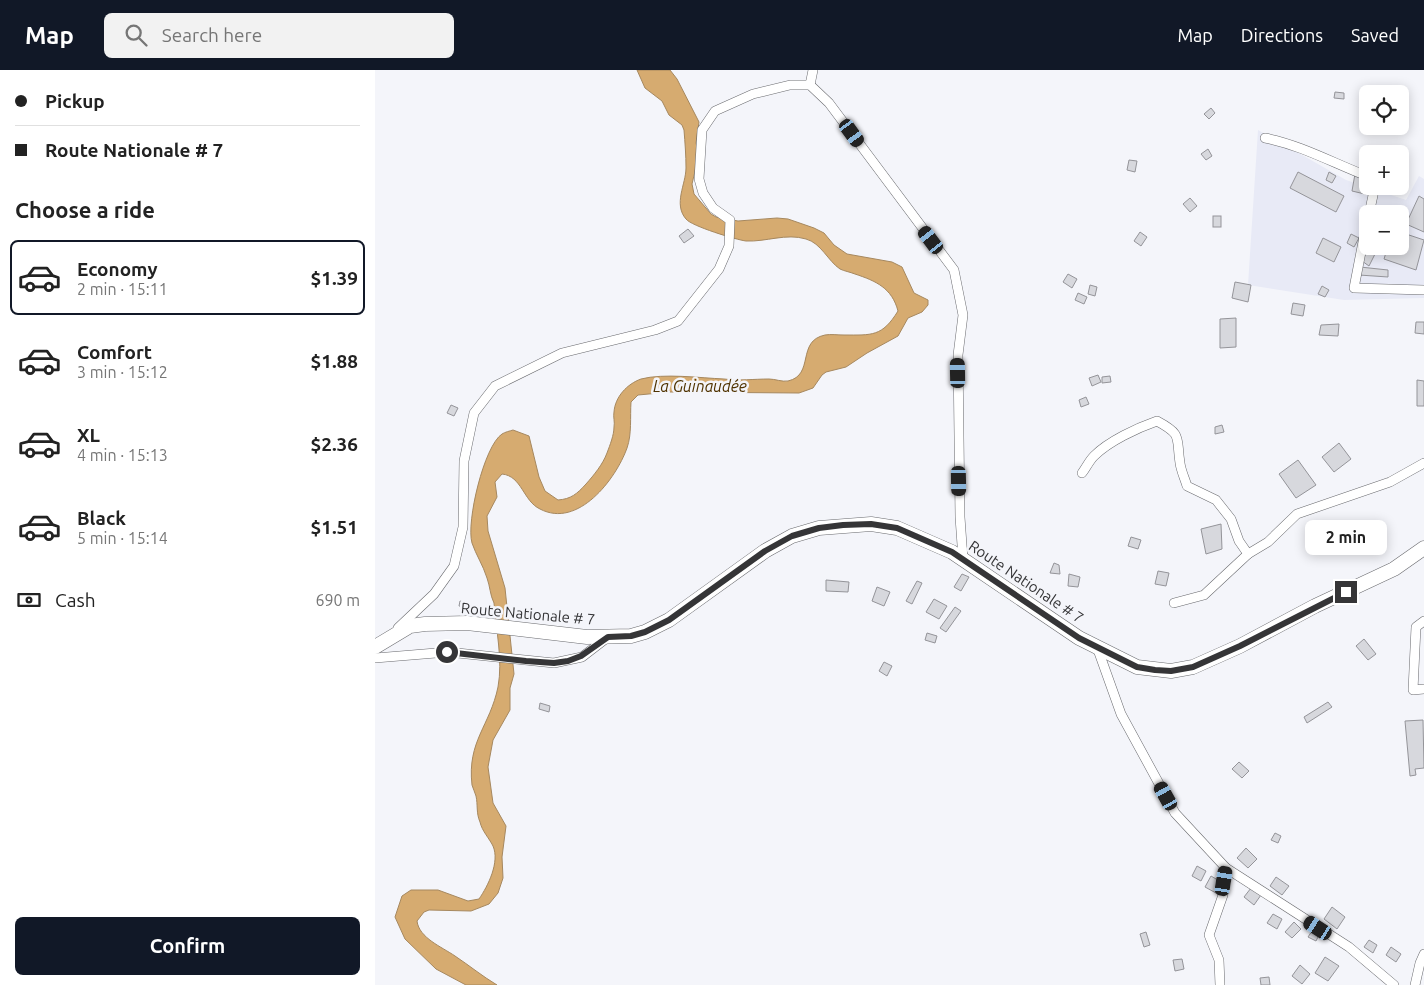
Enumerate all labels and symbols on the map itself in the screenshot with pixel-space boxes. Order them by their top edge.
car [837,116,866,150]
car [915,224,946,256]
car [950,358,965,388]
water label: La Guinaudée [653,377,747,395]
car [951,466,966,496]
callout: 2 min [1305,520,1387,554]
street label: Route Nationale # 7 [966,537,1087,626]
route end [1335,581,1357,603]
street label: Route Nationale # 7 [460,599,596,628]
route start [436,641,458,663]
car [1152,779,1179,813]
car [1214,865,1233,897]
car [1301,914,1334,942]

